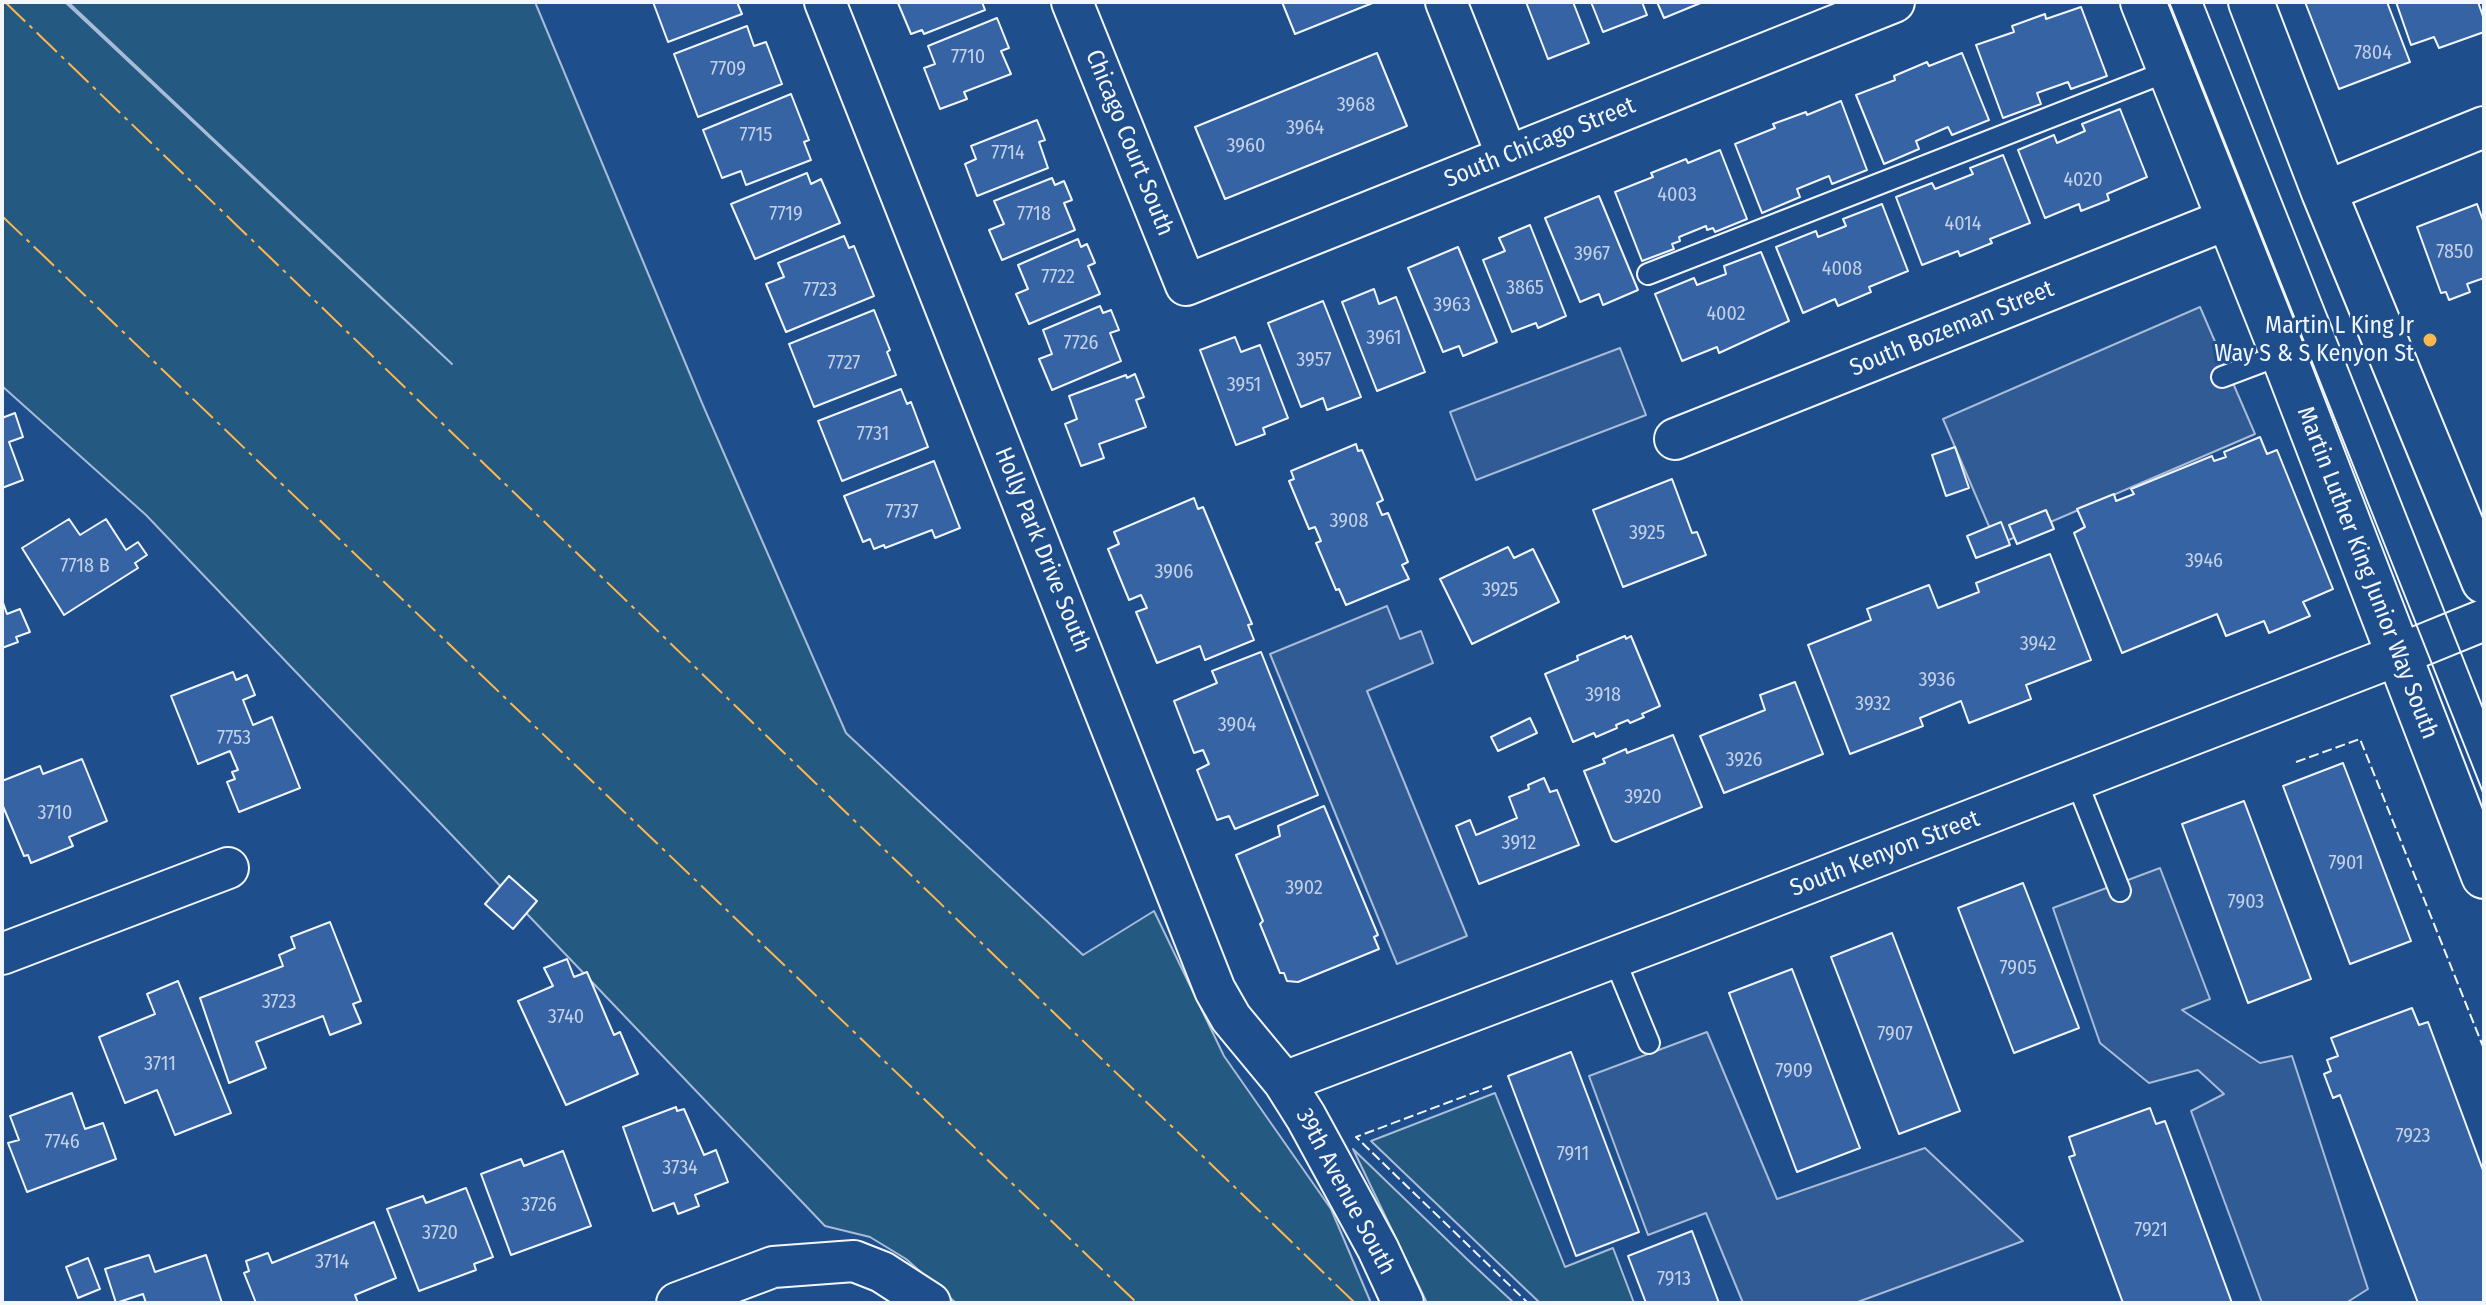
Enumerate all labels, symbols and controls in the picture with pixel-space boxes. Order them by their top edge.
house number: 7804 [2354,41,2392,65]
house number: 7710 [951,45,985,69]
street label: Chicago Court South [1079,46,1179,240]
house number: 7709 [710,57,746,81]
street label: South Chicago Street [1440,92,1640,194]
house number: 3968 [1337,93,1375,117]
house number: 3964 [1286,116,1324,140]
house number: 7715 [740,123,772,147]
house number: 3960 [1227,134,1265,158]
house number: 7714 [991,141,1025,165]
house number: 4020 [2063,168,2103,192]
house number: 4003 [1657,183,1697,207]
house number: 7719 [769,202,803,226]
house number: 7718 [1017,202,1051,226]
house number: 4014 [1944,212,1982,236]
house number: 7850 [2436,240,2474,264]
house number: 3967 [1574,242,1610,266]
house number: 4008 [1822,257,1862,281]
house number: 7722 [1041,265,1075,289]
street label: South Bozeman Street [1846,275,2058,383]
house number: 3865 [1506,276,1544,300]
house number: 7723 [803,278,837,302]
house number: 3963 [1433,293,1471,317]
house number: 4002 [1706,302,1746,326]
place label: Martin L King Jr Way S & S Kenyon St [2214,312,2414,368]
house number: 3961 [1366,326,1402,350]
house number: 7726 [1064,331,1098,355]
marker: Martin L King Jr Way S & S Kenyon St [2421,331,2439,349]
house number: 3957 [1296,348,1332,372]
house number: 7727 [828,351,860,375]
house number: 3951 [1227,373,1261,397]
street label: Martin Luther King Junior Way South [2290,403,2444,743]
house number: 7731 [857,422,889,446]
street label: Holly Park Drive South [988,443,1096,657]
house number: 7737 [885,500,919,524]
house number: 3908 [1330,509,1368,533]
house number: 3925 [1629,521,1665,545]
house number: 3946 [2185,549,2223,573]
house number: 7718 B [60,554,110,578]
house number: 3906 [1155,560,1193,584]
house number: 3925 [1482,578,1518,602]
house number: 3942 [2020,632,2056,656]
house number: 3936 [1918,668,1956,692]
house number: 3918 [1585,683,1621,707]
house number: 3932 [1855,692,1891,716]
house number: 3904 [1218,713,1256,737]
house number: 7753 [217,726,251,750]
house number: 3926 [1726,748,1762,772]
house number: 3920 [1624,785,1662,809]
house number: 3710 [38,801,72,825]
street label: South Kenyon Street [1786,805,1984,903]
house number: 3912 [1502,831,1536,855]
house number: 7901 [2328,851,2364,875]
house number: 3902 [1285,876,1323,900]
house number: 7903 [2228,890,2264,914]
house number: 7905 [1999,956,2037,980]
house number: 3723 [262,990,296,1014]
house number: 3740 [548,1005,584,1029]
house number: 7907 [1877,1022,1913,1046]
house number: 3711 [144,1052,176,1076]
house number: 7909 [1775,1059,1813,1083]
street label: 39th Avenue South [1289,1104,1401,1280]
house number: 7923 [2396,1124,2430,1148]
house number: 7746 [44,1130,80,1154]
house number: 7911 [1557,1142,1589,1166]
house number: 3734 [662,1156,698,1180]
house number: 3726 [521,1193,557,1217]
house number: 7921 [2134,1218,2168,1242]
house number: 3720 [422,1221,458,1245]
house number: 3714 [315,1250,349,1274]
house number: 7913 [1657,1267,1691,1291]

